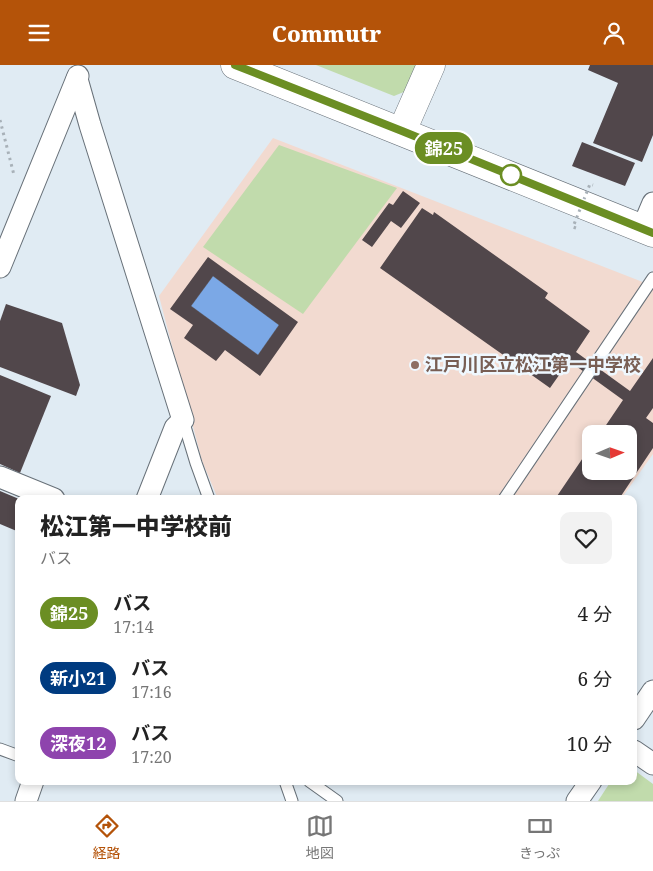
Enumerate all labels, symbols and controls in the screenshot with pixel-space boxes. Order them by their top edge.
text: Commutr [272,18,381,48]
icon: menu [25,19,53,47]
icon: person [600,19,628,47]
line badge: 錦25 [415,132,473,164]
text: 錦25 [425,136,463,160]
unlabelled marker [500,164,522,186]
place label: 江戸川区立松江第一中学校 [425,352,641,376]
marker: 江戸川区立松江第一中学校 [409,359,421,371]
north arrow [582,425,638,480]
map controls [582,425,637,480]
text: 松江第一中学校前 [40,509,232,542]
button: heart [560,512,612,564]
text: バス [40,547,72,569]
text: バス [113,590,151,616]
text: 錦25 [50,601,88,625]
text: 4 分 [577,601,612,627]
text: 17:14 [113,616,154,638]
text: バス [131,655,169,681]
text: 新小21 [50,666,106,690]
text: 6 分 [577,666,612,692]
text: 17:16 [131,681,172,703]
text: バス [131,720,169,746]
text: 深夜12 [50,731,106,755]
text: 10 分 [567,731,612,757]
text: 17:20 [131,746,172,768]
tab: 経路 [93,812,121,862]
tab: 地図 [306,812,334,862]
tab: きっぷ [519,812,560,862]

